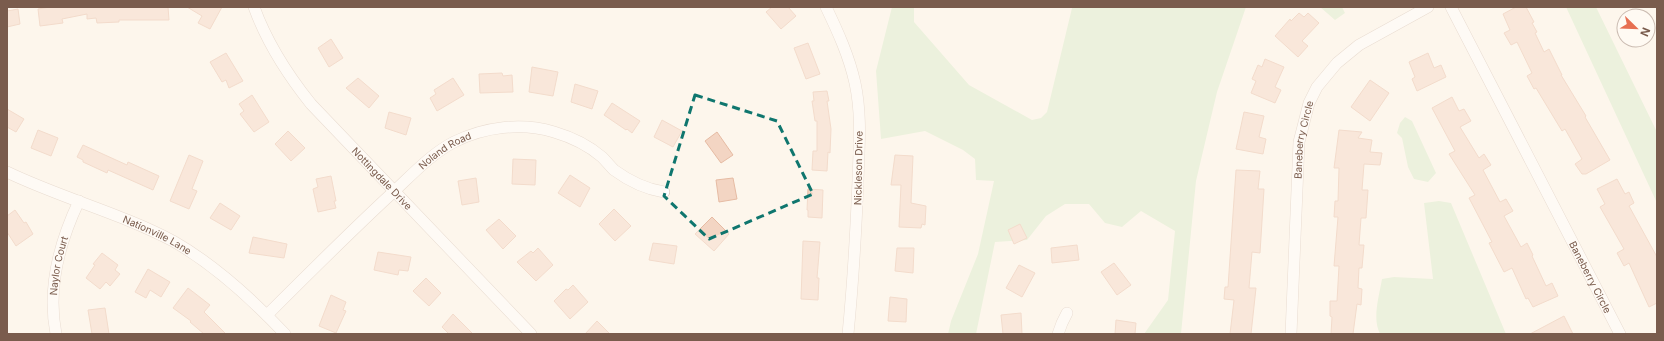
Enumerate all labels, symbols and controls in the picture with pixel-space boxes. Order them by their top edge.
north arrow [1616,8,1656,48]
text: N [1637,25,1653,39]
street label: Baneberry Circle [1291,99,1315,179]
street label: Noland Road [416,129,473,171]
street label: Nickleson Drive [851,131,865,205]
street label: Nottingdale Drive [350,145,415,212]
street label: Nationville Lane [121,213,194,257]
street label: Naylor Court [47,234,70,296]
street label: Baneberry Circle [1567,239,1614,315]

